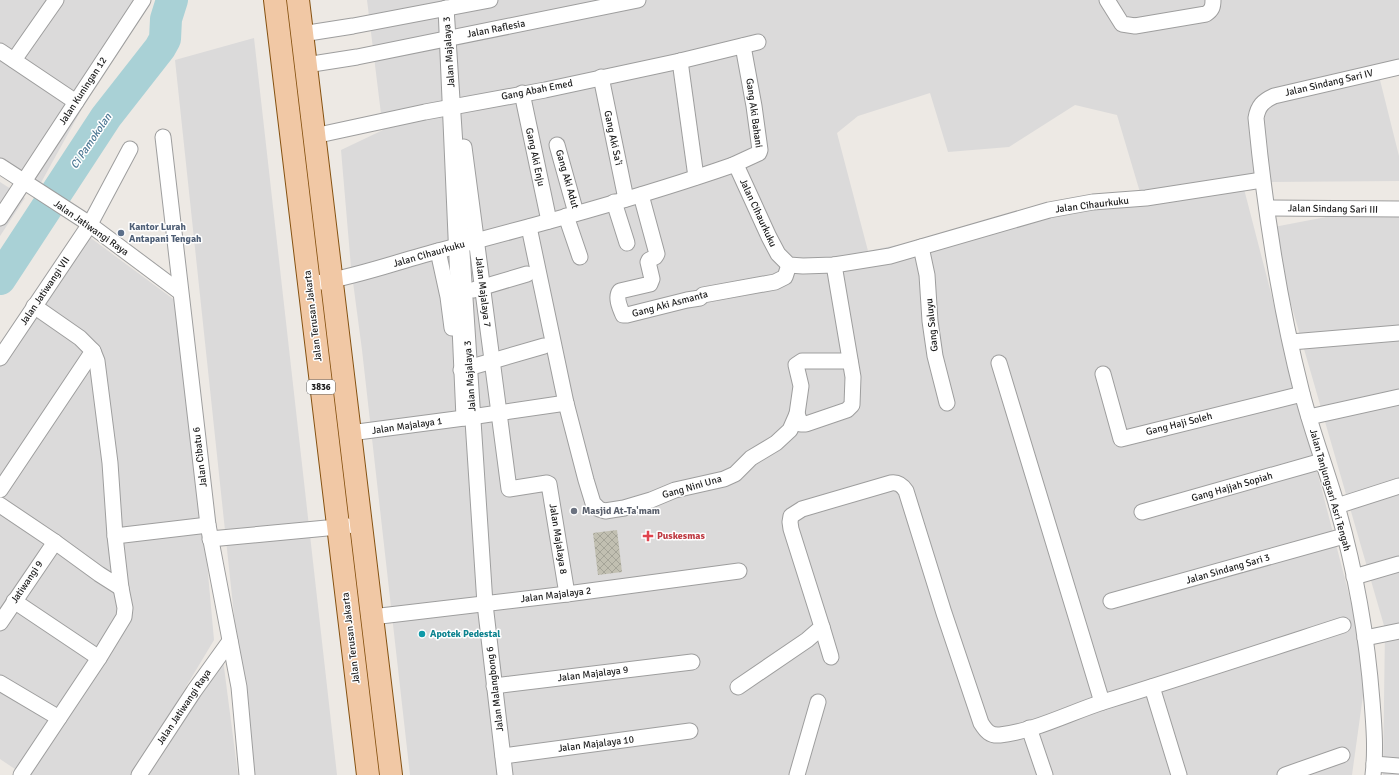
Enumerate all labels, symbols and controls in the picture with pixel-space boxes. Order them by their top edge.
street label: Jalan Majalaya 3 [441,16,457,88]
street label: Jalan Raflesia [466,17,526,41]
street label: Jalan Kuningan 12 [57,55,109,127]
street label: Jalan Sindang Sari IV [1284,67,1374,99]
street label: Gang Abah Emed [500,77,574,103]
street label: Gang Aki Bahani [743,77,765,149]
street label: Gang Aki Sa'i [601,109,625,167]
water label: Ci Pamokolan [68,110,115,171]
street label: Gang Aki Enju [523,127,547,187]
street label: Gang Aki Adut [553,148,581,210]
street label: Jalan Cihaurkuku [737,177,779,249]
street label: Jalan Cihaurkuku [1055,195,1129,215]
street label: Jalan Jatiwangi Raya [51,198,131,258]
street label: Jalan Sindang Sari III [1288,202,1378,216]
place label: Kantor Lurah Antapani Tengah [129,221,202,245]
marker: Kantor Lurah Antapani Tengah [116,228,126,238]
street label: Jalan Cihaurkuku [392,238,466,270]
street label: Jalan Jatiwangi VII [18,255,72,327]
street label: Jalan Majalaya 7 [473,256,493,328]
street label: Jalan Terusan Jakarta [301,270,325,362]
street label: Gang Aki Asmanta [631,288,709,320]
street label: Gang Saluyu [923,298,941,352]
street label: Jalan Majalaya 3 [462,340,478,412]
road number: 3836 [307,380,335,394]
street label: Gang Haji Soleh [1145,410,1213,438]
street label: Jalan Majalaya 1 [371,415,443,437]
street label: Jalan Cibatu 6 [190,426,210,488]
street label: Jalan Tanjungsari Asri Tengah [1307,428,1353,552]
street label: Gang Hajjah Sopiah [1190,470,1274,504]
street label: Gang Nini Una [661,473,723,501]
street label: Jalan Majalaya 8 [547,503,569,575]
place label: Masjid At-Ta'mam [582,505,660,517]
marker: Masjid At-Ta'mam [569,506,579,516]
marker: Puskesmas [642,530,654,542]
place label: Puskesmas [657,530,705,542]
street label: Jalan Sindang Sari 3 [1185,551,1271,587]
street label: Jatiwangi 9 [8,559,46,605]
street label: Jalan Majalaya 2 [520,585,592,605]
street label: Jalan Terusan Jakarta [339,592,363,684]
place label: Apotek Pedestal [430,628,500,640]
marker: Apotek Pedestal [417,629,427,639]
street label: Jalan Malangbong 6 [484,646,506,732]
street label: Jalan Majalaya 9 [557,664,629,684]
street label: Jalan Jatiwangi Raya [154,667,214,747]
street label: Jalan Majalaya 10 [557,733,635,755]

